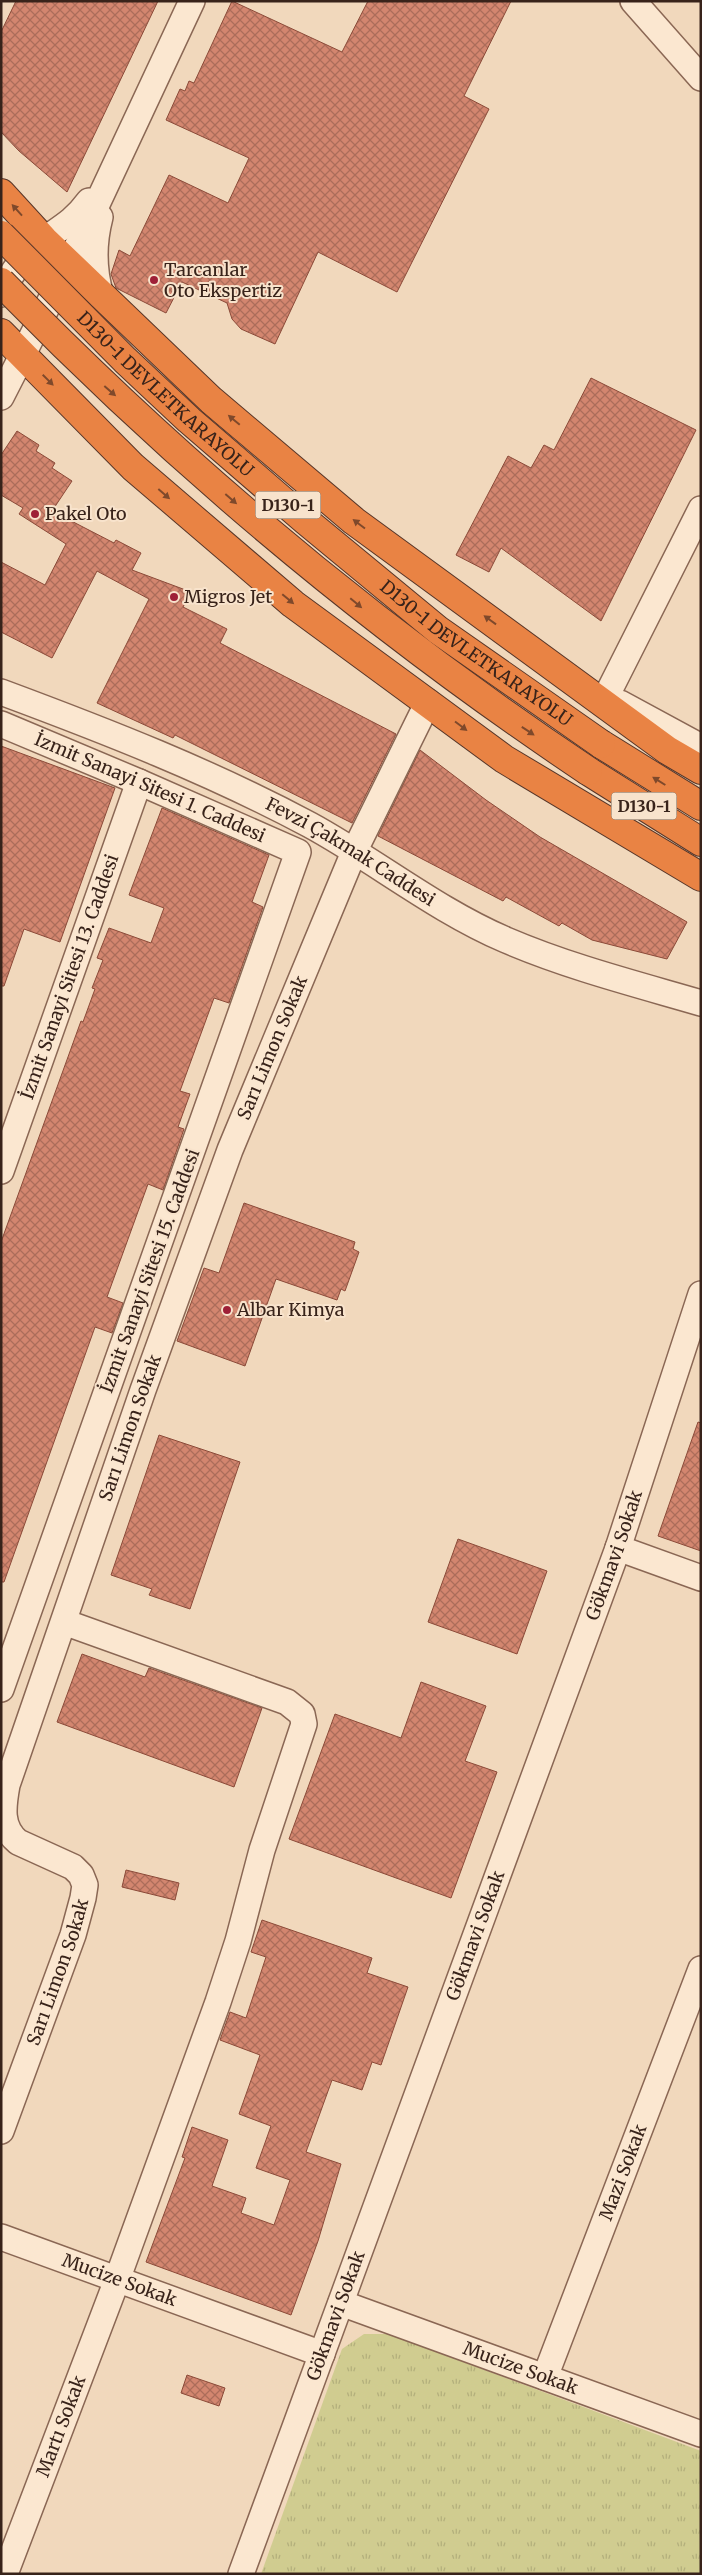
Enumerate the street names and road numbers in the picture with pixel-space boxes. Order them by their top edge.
street label: D130-1 DEVLETKARAYOLU [72,306,259,482]
road number: D130-1 [256,492,320,518]
street label: D130-1 DEVLETKARAYOLU [375,575,577,732]
street label: İzmit Sanayi Sitesi 1. Caddesi [31,727,269,847]
street label: Fevzi Çakmak Caddesi [262,792,440,911]
road number: D130-1 [612,792,676,819]
street label: İzmit Sanayi Sitesi 13. Caddesi [15,851,124,1102]
street label: Sarı Limon Sokak [232,971,313,1123]
street label: İzmit Sanayi Sitesi 15. Caddesi [95,1145,205,1396]
street label: Sarı Limon Sokak [94,1350,166,1504]
street label: Gökmavi Sokak [580,1486,647,1624]
street label: Gökmavi Sokak [441,1867,510,2004]
street label: Sarı Limon Sokak [21,1895,93,2048]
street label: Mazi Sokak [594,2120,652,2224]
street label: Gökmavi Sokak [301,2247,370,2384]
street label: Mucize Sokak [59,2248,181,2311]
street label: Mucize Sokak [460,2336,582,2399]
street label: Martı Sokak [31,2372,91,2480]

